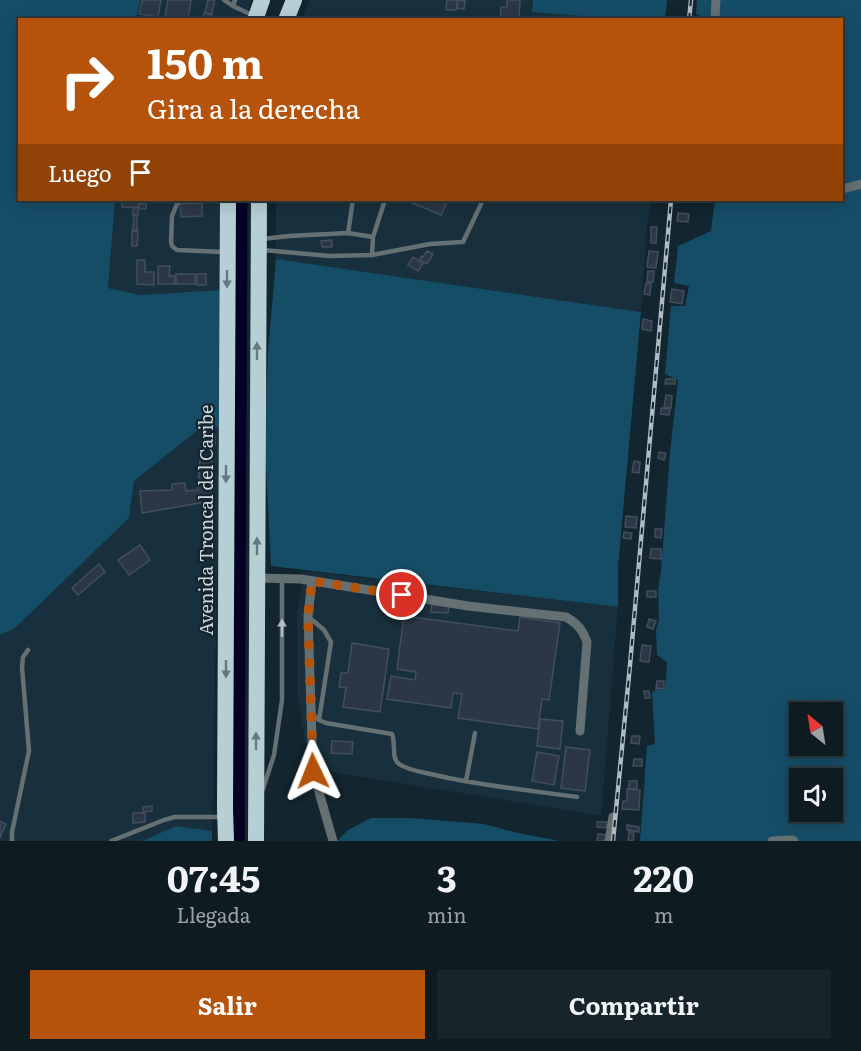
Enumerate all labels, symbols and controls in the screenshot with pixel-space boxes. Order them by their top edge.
text: 150 m [147,30,263,92]
icon: right [48,42,126,120]
text: Gira a la derecha [147,87,360,127]
text: Luego [48,156,112,189]
icon: arrive [124,156,157,189]
one-way arrow [222,269,232,288]
one-way arrow [252,341,262,360]
street label: Avenida Troncal del Caribe [192,405,219,635]
one-way arrow [221,464,231,483]
one-way arrow [252,536,262,555]
pin [376,569,427,620]
icon: arrive [385,578,418,611]
one-way arrow [277,618,287,637]
one-way arrow [221,659,231,678]
north arrow [789,702,843,756]
map controls [789,702,843,822]
one-way arrow [252,731,261,750]
position arrow [281,739,345,803]
button: sound [789,768,843,822]
text: 07:45 [167,850,260,903]
text: 3 [437,850,457,903]
text: 220 [633,850,694,903]
text: Llegada [177,899,250,929]
text: min [427,899,466,929]
text: m [654,899,673,929]
button: Salir [30,970,425,1039]
button: Compartir [437,970,831,1039]

